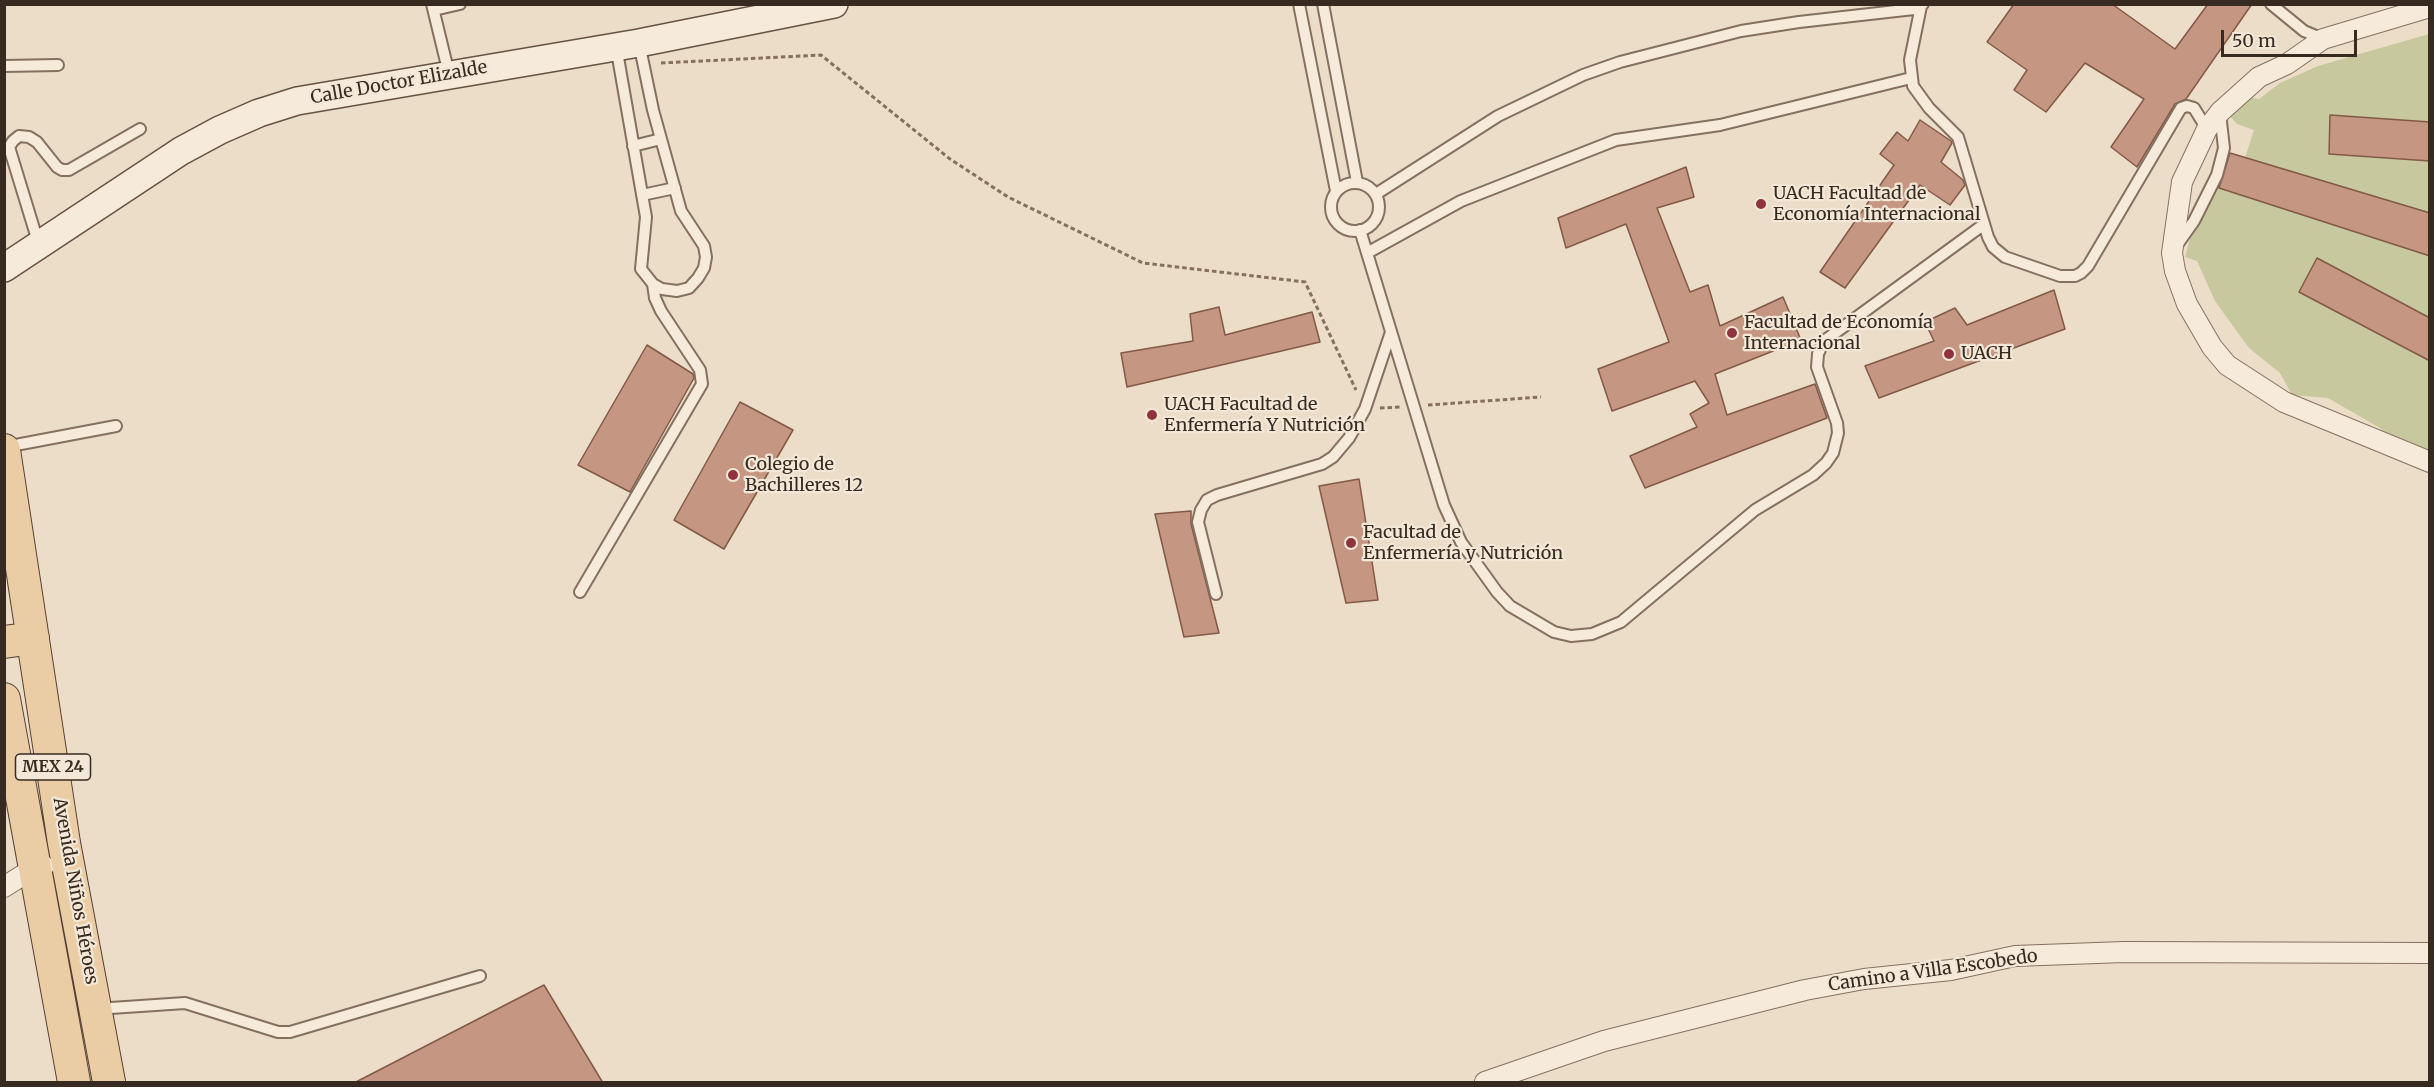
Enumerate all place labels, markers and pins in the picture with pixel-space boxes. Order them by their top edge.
place label: UACH Facultad de Economía Internacional [1773,183,1980,226]
marker: UACH Facultad de Economía Internacional [1754,197,1768,211]
place label: Facultad de Economía Internacional [1744,312,1933,354]
marker: Facultad de Economía Internacional [1725,326,1739,340]
place label: UACH [1961,343,2012,365]
marker: UACH [1942,347,1956,361]
place label: UACH Facultad de Enfermería Y Nutrición [1164,394,1365,436]
marker: UACH Facultad de Enfermería Y Nutrición [1145,408,1159,422]
place label: Colegio de Bachilleres 12 [745,454,863,496]
marker: Colegio de Bachilleres 12 [726,468,740,482]
place label: Facultad de Enfermería y Nutrición [1363,522,1563,564]
marker: Facultad de Enfermería y Nutrición [1344,536,1358,550]

